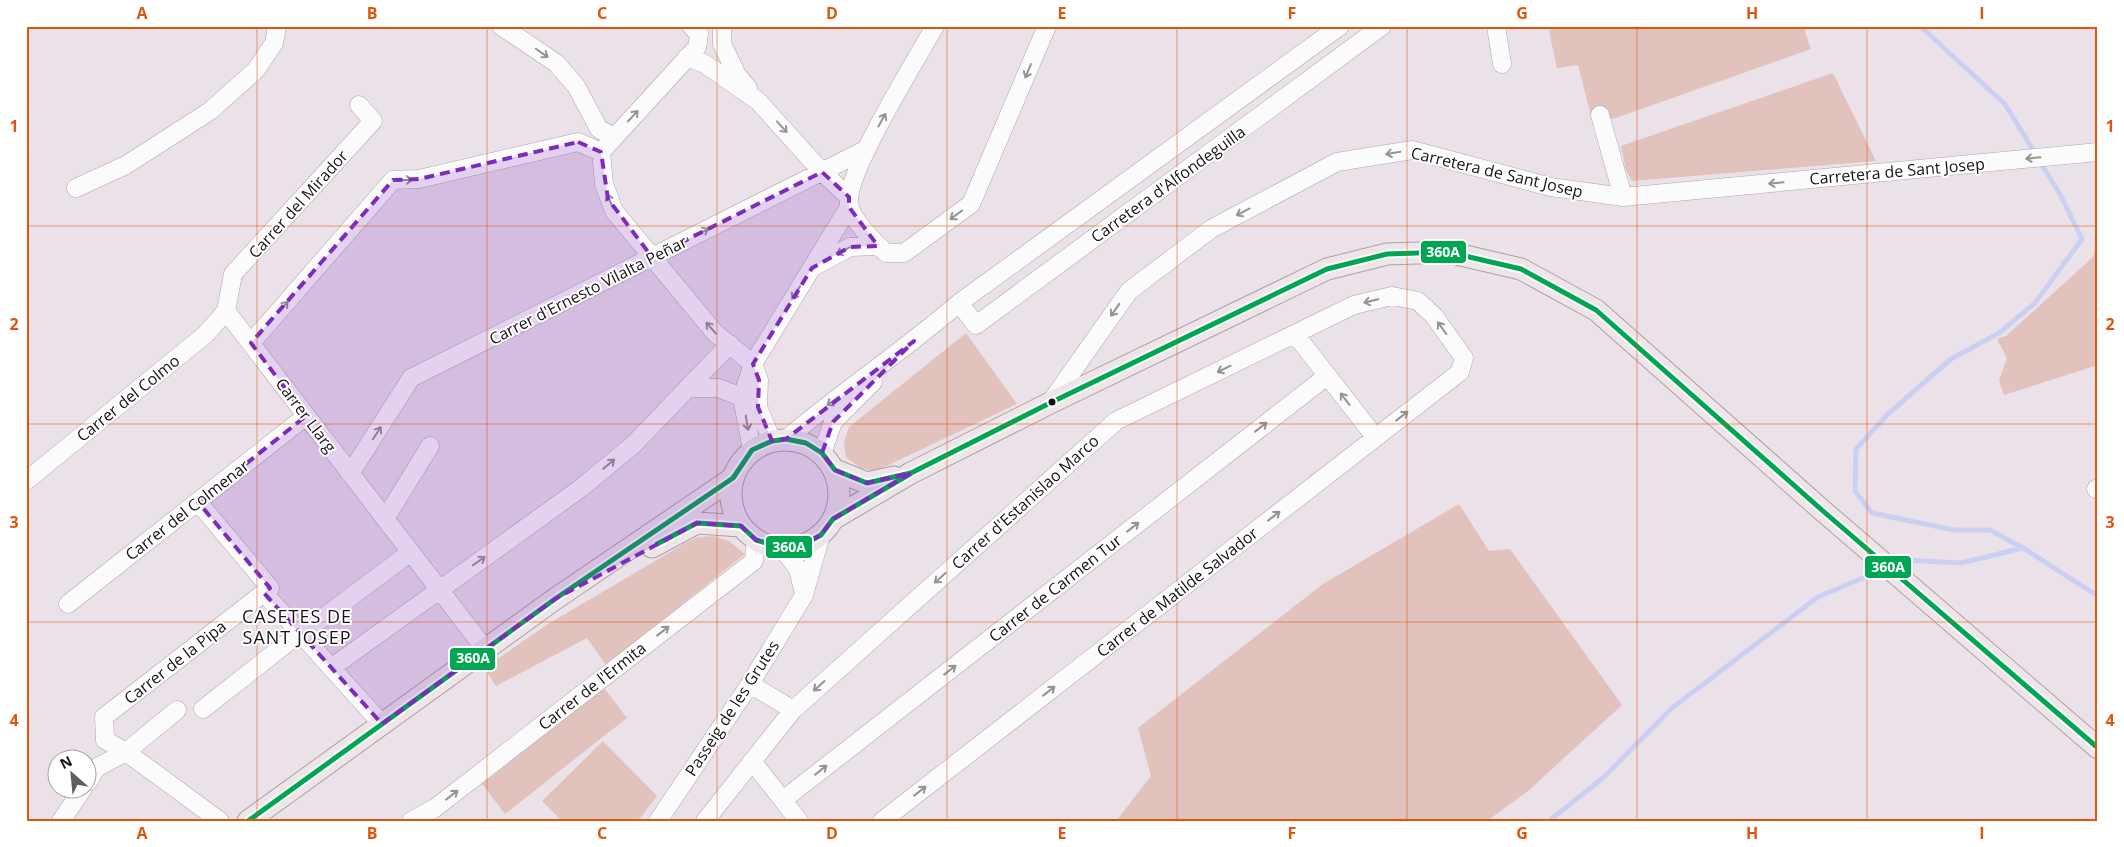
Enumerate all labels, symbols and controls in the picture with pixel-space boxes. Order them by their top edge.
text: A [136,2,148,24]
text: B [367,2,377,24]
text: C [597,2,607,24]
text: D [826,2,838,24]
text: E [1058,2,1067,24]
text: F [1288,2,1296,24]
text: G [1516,2,1528,24]
text: H [1746,2,1758,24]
text: I [1979,2,1985,24]
one-way arrow [535,48,549,58]
one-way arrow [1022,63,1032,78]
one-way arrow [627,110,639,123]
one-way arrow [877,113,887,128]
text: 1 [9,115,19,137]
text: 1 [2105,115,2115,137]
street label: Carretera d'Alfondeguilla [1086,120,1250,248]
one-way arrow [776,121,788,134]
street label: Carretera de Sant Josep [1409,141,1585,203]
street label: Carrer del Mirador [243,145,353,263]
one-way arrow [1385,148,1401,158]
street label: Carretera de Sant Josep [1808,152,1986,190]
one-way arrow [2025,154,2041,163]
one-way arrow [397,175,413,184]
one-way arrow [1768,178,1784,187]
one-way arrow [605,194,615,209]
one-way arrow [1236,208,1251,217]
one-way arrow [950,210,964,220]
one-way arrow [694,227,709,236]
street label: Carrer d'Ernesto Vilalta Peñar [485,230,691,350]
line badge: 360A [1420,240,1467,264]
text: 360A [1426,242,1460,261]
one-way arrow [836,246,851,256]
one-way arrow [791,286,801,300]
one-way arrow [1363,297,1379,306]
one-way arrow [277,300,288,313]
one-way arrow [1110,302,1120,316]
text: 2 [9,313,19,335]
text: 2 [2105,313,2115,335]
one-way arrow [706,322,717,335]
one-way arrow [1437,322,1448,335]
street label: Carrer del Colmo [72,350,184,446]
one-way arrow [1216,364,1231,374]
street label: Carrer Llarg [271,373,342,457]
one-way arrow [1340,393,1351,406]
one-way arrow [826,396,840,406]
unlabelled marker [1047,397,1057,407]
one-way arrow [1395,411,1408,422]
one-way arrow [743,415,753,431]
one-way arrow [1254,422,1267,433]
one-way arrow [372,426,382,440]
street label: Carrer d'Estanislao Marco [947,430,1103,574]
street label: Carrer del Colmenar [121,454,254,565]
one-way arrow [603,459,616,470]
text: 3 [9,511,19,533]
one-way arrow [1267,511,1280,522]
text: 3 [2105,511,2115,533]
street label: Carrer de Matilde Salvador [1092,522,1263,662]
one-way arrow [1126,522,1139,533]
street label: Carrer de Carmen Tur [984,529,1126,647]
line badge: 360A [765,535,813,559]
text: 360A [772,537,806,556]
line badge: 360A [1864,555,1912,579]
one-way arrow [472,556,486,566]
text: 360A [1871,557,1905,576]
one-way arrow [934,572,947,584]
district label: CASETES DE SANT JOSEP [242,604,352,649]
street label: Carrer de la Pipa [119,615,231,709]
one-way arrow [656,626,669,637]
street label: Passeig de les Grutes [680,636,784,780]
street label: Carrer de l'Ermita [534,637,650,735]
line badge: 360A [449,647,496,671]
text: 360A [456,648,490,667]
one-way arrow [943,665,956,676]
one-way arrow [813,680,826,692]
one-way arrow [1042,686,1056,696]
text: 4 [9,709,19,731]
text: 4 [2105,709,2115,731]
north arrow [48,750,98,800]
text: N [56,751,75,773]
one-way arrow [815,765,828,776]
one-way arrow [914,785,927,796]
one-way arrow [445,790,459,800]
text: A [136,822,148,844]
text: B [367,822,377,844]
text: C [597,822,607,844]
text: D [826,822,838,844]
text: E [1058,822,1067,844]
text: F [1288,822,1296,844]
text: G [1516,822,1528,844]
text: H [1746,822,1758,844]
text: I [1979,822,1985,844]

